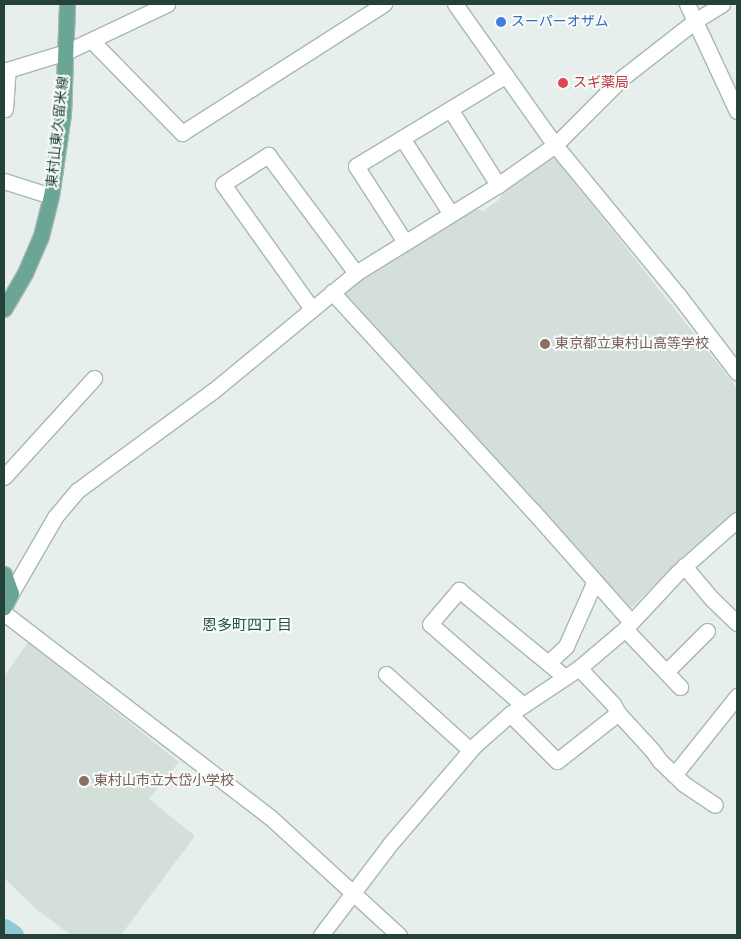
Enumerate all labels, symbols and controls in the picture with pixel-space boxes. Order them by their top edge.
place label: スーパーオザム [511,14,609,30]
marker: スーパーオザム [495,16,507,28]
street label: 東村山東久留米線 [44,75,72,189]
place label: スギ薬局 [573,75,629,91]
marker: スギ薬局 [557,77,569,89]
place label: 東京都立東村山高等学校 [555,336,709,352]
marker: 東京都立東村山高等学校 [539,338,551,350]
district label: 恩多町四丁目 [202,617,292,635]
place label: 東村山市立大岱小学校 [94,773,234,789]
marker: 東村山市立大岱小学校 [78,775,90,787]

